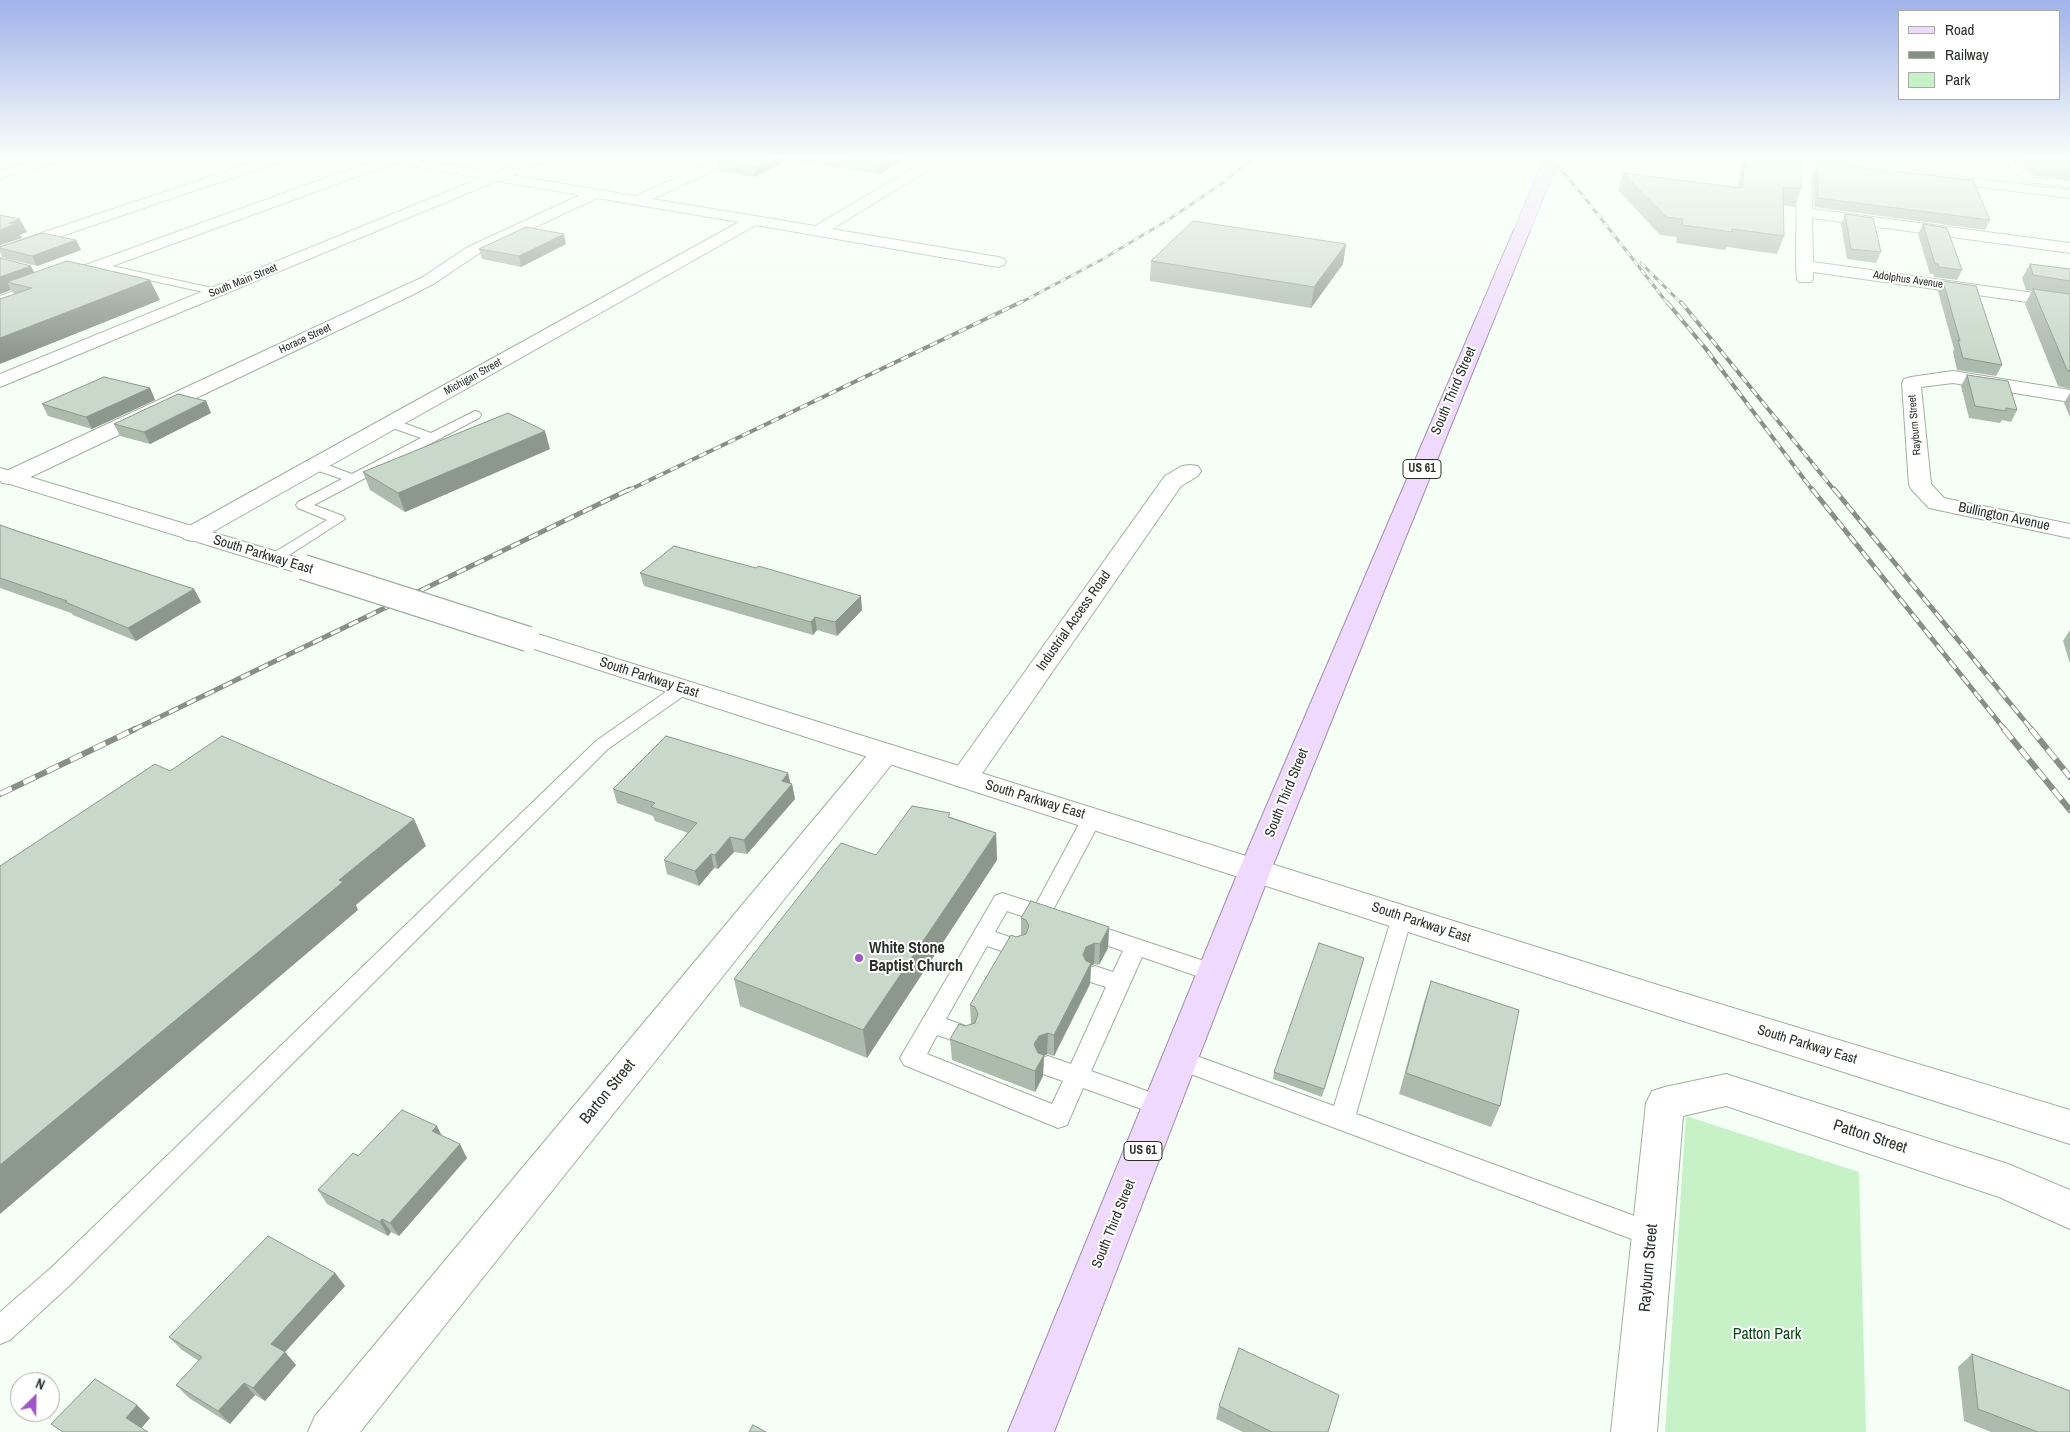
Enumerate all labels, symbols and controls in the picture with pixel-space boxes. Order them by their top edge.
legend [1898,10,2060,100]
text: Road [1945,19,1974,40]
text: Railway [1945,44,1989,65]
text: Park [1945,69,1970,90]
street label: South Main Street [207,261,279,301]
street label: Adolphus Avenue [1872,269,1944,291]
street label: Horace Street [277,321,333,357]
street label: South Third Street [1428,345,1480,437]
street label: Michigan Street [442,356,504,398]
street label: Rayburn Street [1906,394,1924,456]
road number: US 61 [1403,459,1441,478]
street label: Bullington Avenue [1957,499,2051,535]
street label: South Parkway East [211,532,315,578]
street label: Industrial Access Road [1033,568,1115,674]
street label: South Parkway East [597,654,701,702]
street label: South Third Street [1262,746,1312,840]
street label: South Parkway East [983,777,1087,823]
street label: South Parkway East [1369,899,1473,947]
place label: White Stone Baptist Church [869,939,963,977]
marker: White Stone Baptist Church [853,952,865,964]
street label: South Parkway East [1755,1022,1859,1068]
street label: Barton Street [576,1056,640,1128]
street label: Patton Street [1831,1116,1909,1158]
road number: US 61 [1124,1142,1162,1160]
street label: South Third Street [1089,1177,1139,1271]
street label: Rayburn Street [1636,1223,1662,1313]
park label: Patton Park [1733,1325,1801,1345]
north arrow [10,1372,60,1422]
text: N [33,1374,48,1394]

